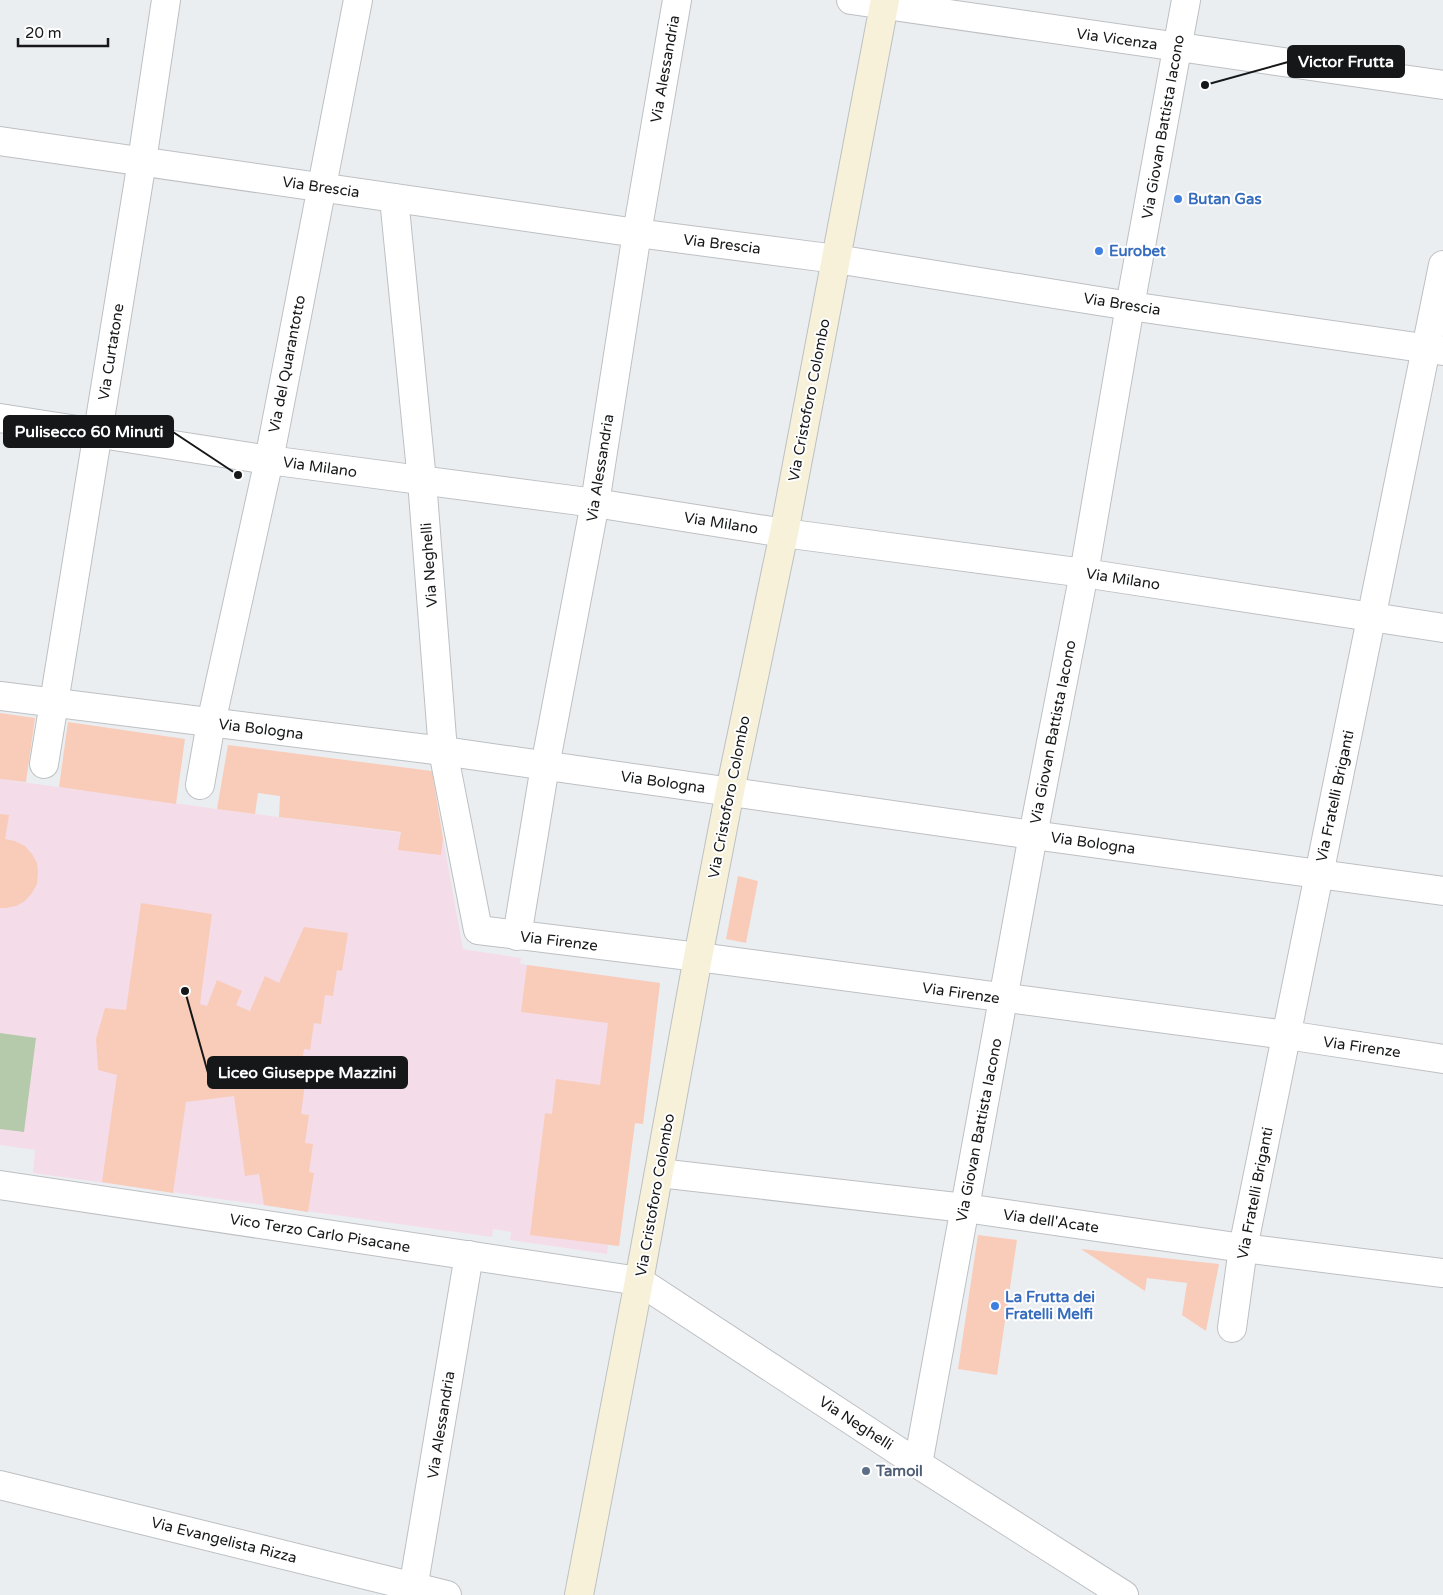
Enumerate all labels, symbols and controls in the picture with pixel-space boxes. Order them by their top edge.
street label: Via Alessandria [647,14,683,124]
scale bar [18,15,108,47]
text: 20 m [25,24,62,42]
street label: Via Vicenza [1075,24,1159,54]
street label: Via Giovan Battista Iacono [1138,33,1188,221]
callout: Victor Frutta [1288,46,1404,77]
text: Victor Frutta [1298,52,1394,72]
street label: Via Brescia [281,173,361,201]
place label: Butan Gas [1188,190,1262,208]
marker: Butan Gas [1172,193,1184,205]
street label: Via Brescia [682,230,762,258]
place label: Eurobet [1109,242,1166,260]
marker: Eurobet [1093,245,1105,257]
street label: Via Brescia [1082,289,1162,319]
street label: Via del Quarantotto [265,294,309,434]
street label: Via Curtatone [94,302,128,402]
street label: Via Cristoforo Colombo [784,317,834,483]
street label: Via Alessandria [583,413,617,523]
callout: Pulisecco 60 Minuti [4,416,173,447]
text: Pulisecco 60 Minuti [15,422,163,442]
street label: Via Milano [282,453,358,481]
street label: Via Milano [683,508,759,538]
street label: Via Neghelli [417,522,441,608]
street label: Via Milano [1085,564,1161,594]
street label: Via Giovan Battista Iacono [1026,639,1080,825]
street label: Via Cristoforo Colombo [704,714,754,880]
street label: Via Bologna [217,715,305,743]
street label: Via Fratelli Briganti [1312,728,1358,864]
street label: Via Bologna [619,767,707,797]
street label: Via Bologna [1049,828,1137,858]
street label: Via Firenze [519,927,599,955]
street label: Via Firenze [921,979,1001,1007]
street label: Via Firenze [1322,1033,1402,1061]
street label: Via Giovan Battista Iacono [952,1037,1006,1223]
callout: Liceo Giuseppe Mazzini [208,1057,407,1088]
text: Liceo Giuseppe Mazzini [218,1063,396,1083]
street label: Via Cristoforo Colombo [632,1112,678,1278]
street label: Via Fratelli Briganti [1233,1125,1277,1261]
street label: Via dell'Acate [1002,1205,1100,1237]
street label: Vico Terzo Carlo Pisacane [228,1210,412,1256]
place label: La Frutta dei Fratelli Melfi [1005,1288,1095,1323]
marker: La Frutta dei Fratelli Melfi [989,1300,1001,1312]
street label: Via Alessandria [424,1370,458,1480]
street label: Via Neghelli [815,1392,897,1454]
place label: Tamoil [875,1462,923,1480]
marker: Tamoil [860,1465,872,1477]
street label: Via Evangelista Rizza [149,1513,299,1567]

